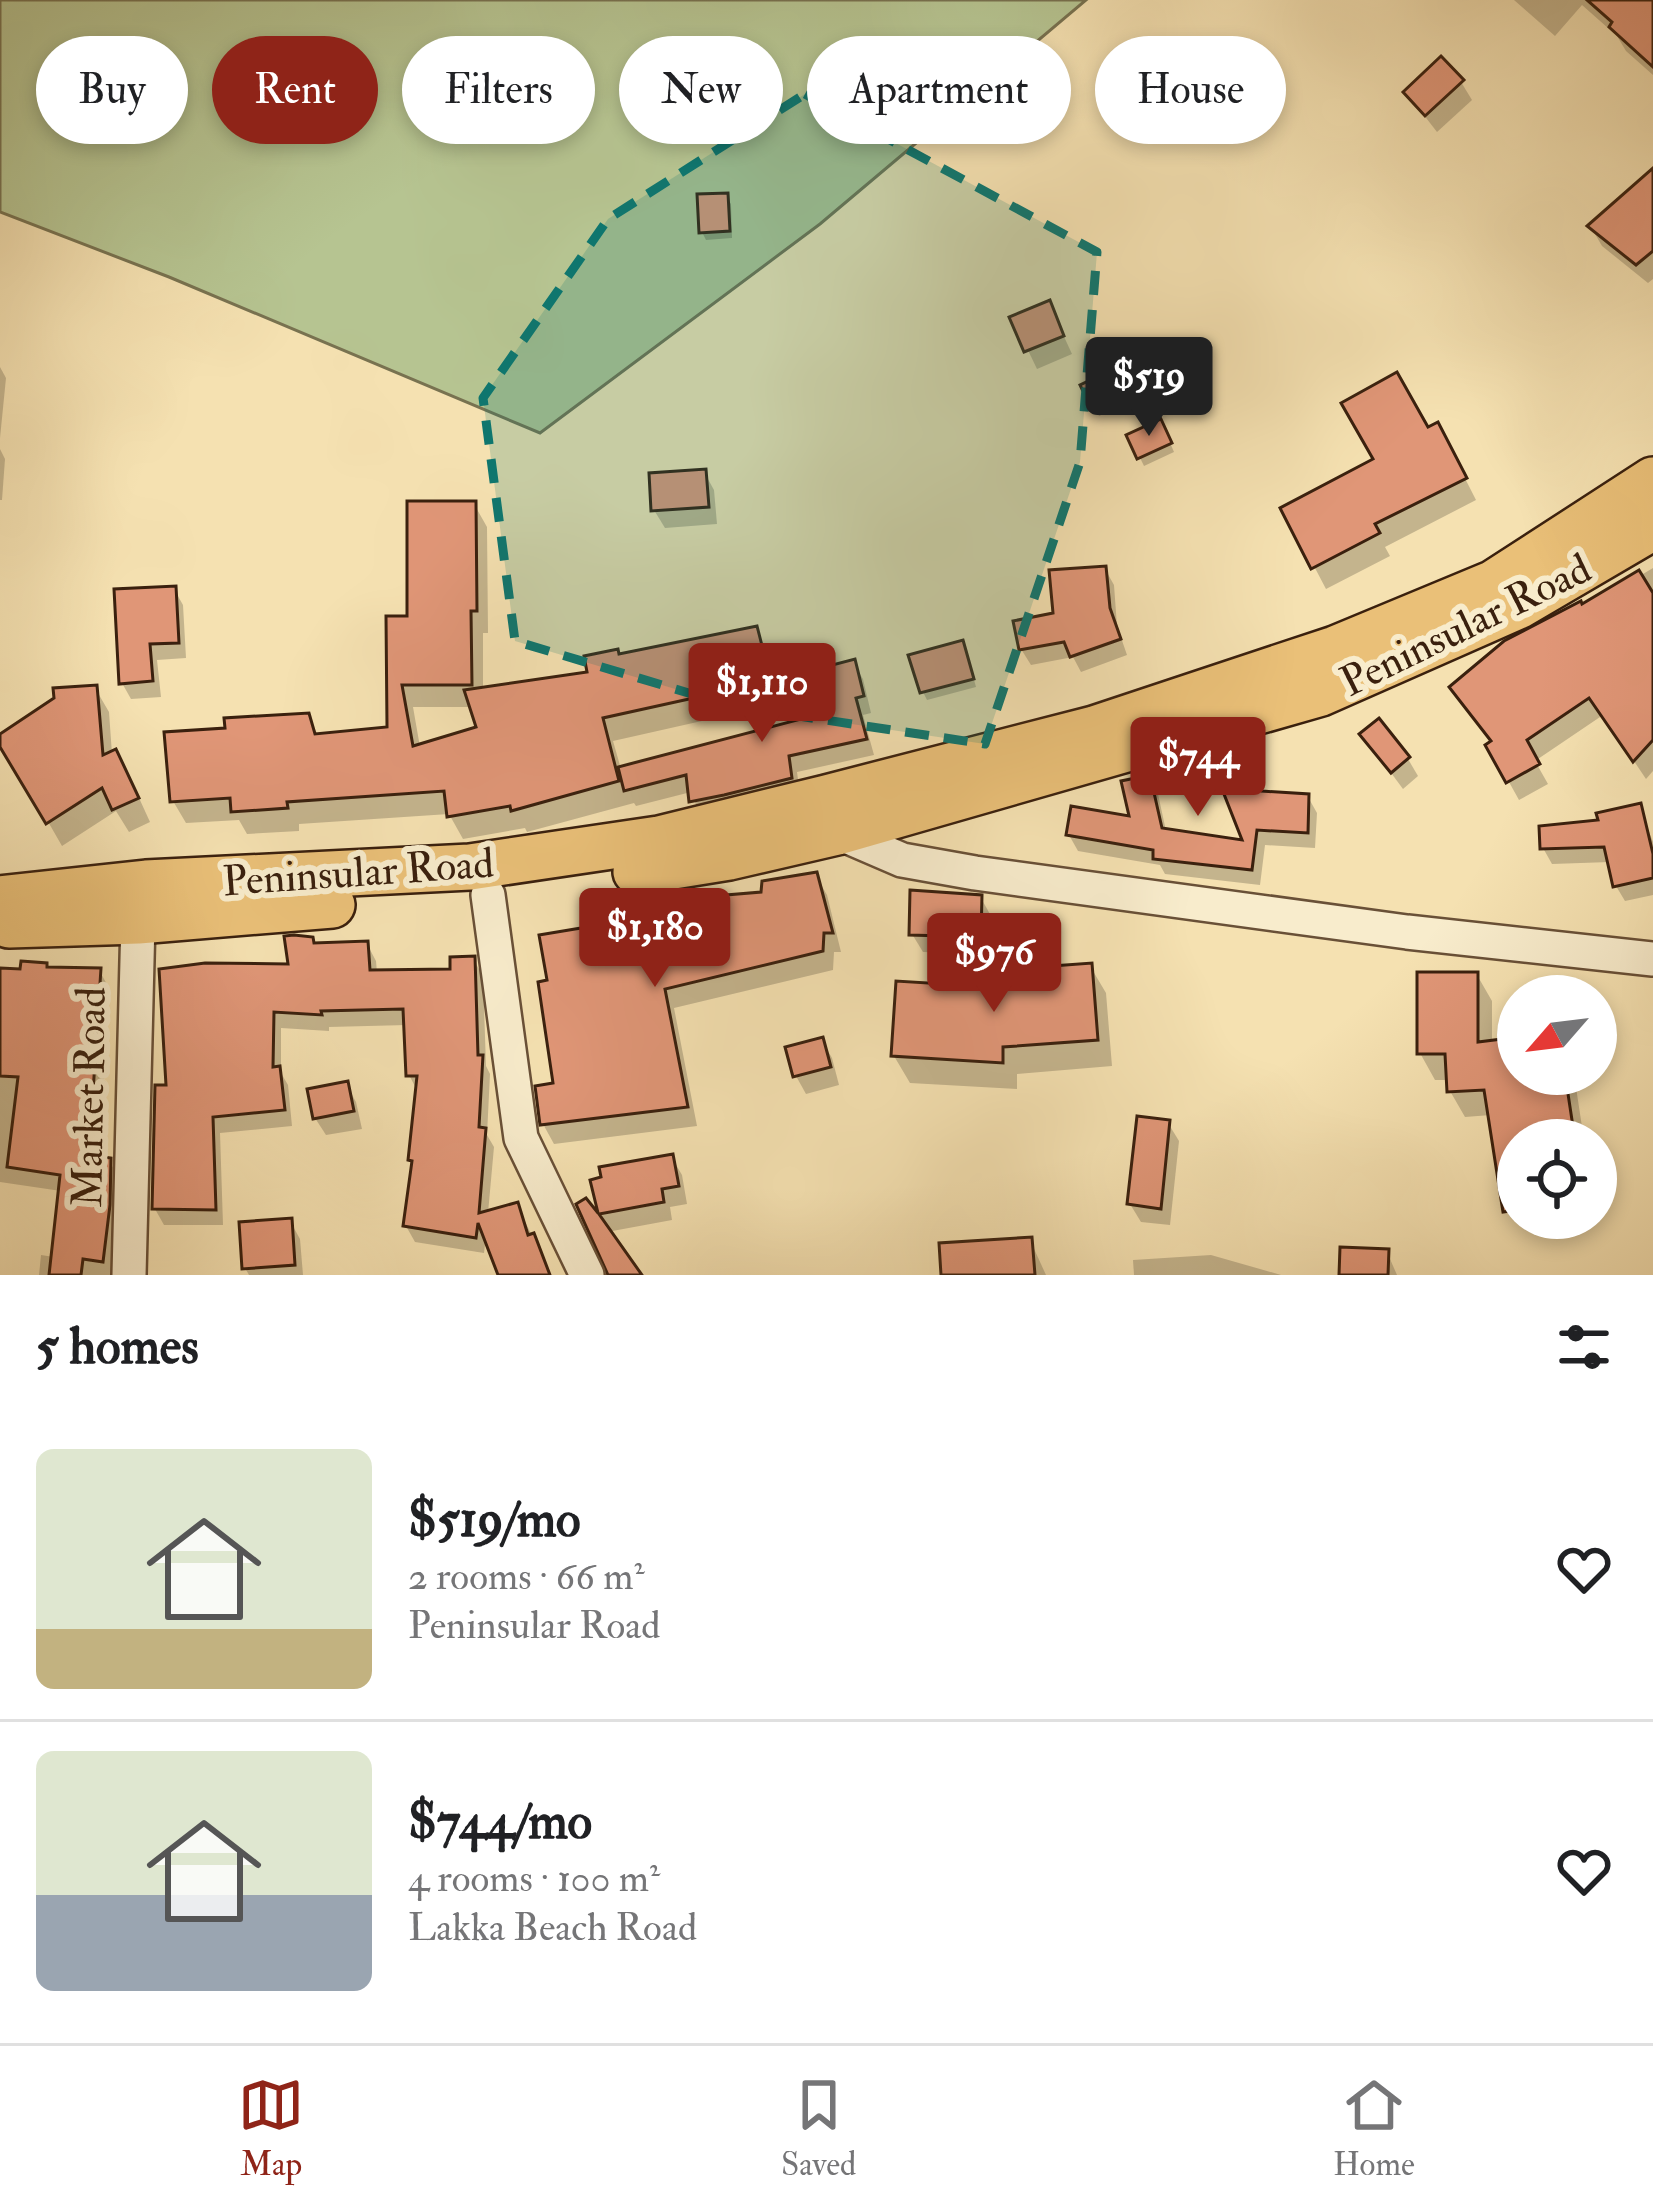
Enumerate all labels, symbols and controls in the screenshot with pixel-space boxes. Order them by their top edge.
chip: Buy [36,36,188,144]
chip: Rent [212,36,378,144]
chip: Filters [402,36,595,144]
chip: New [619,36,783,144]
chip: Apartment [807,36,1071,144]
chip: House [1095,36,1286,144]
pin: $519 [1078,337,1220,439]
text: $519 [1113,351,1185,400]
street label: Peninsular Road [1332,543,1600,709]
pin: $1,110 [664,643,860,745]
text: $1,110 [716,657,808,706]
pin: $744 [1127,717,1269,819]
text: $744 [1158,731,1239,780]
street label: Peninsular Road [221,838,496,908]
pin: $1,180 [557,888,753,990]
text: $1,180 [606,902,704,951]
pin: $976 [923,913,1065,1015]
text: $976 [954,927,1034,976]
north arrow [1497,975,1617,1095]
map controls [1497,975,1617,1239]
street label: Market Road [62,986,118,1208]
button: locate [1497,1119,1617,1239]
icon: filters [1551,1314,1617,1380]
text: 5 homes [36,1315,199,1379]
text: $519/mo [408,1488,581,1552]
icon: home [132,1497,276,1641]
icon: heart [1551,1536,1617,1602]
text: 2 rooms · 66 m² [408,1552,644,1601]
text: Peninsular Road [408,1601,661,1650]
text: $744/mo [408,1790,592,1854]
icon: home [132,1799,276,1943]
icon: heart [1551,1838,1617,1904]
text: 4 rooms · 100 m² [408,1854,660,1903]
text: Lakka Beach Road [408,1903,697,1952]
tab: Map [238,2072,304,2185]
tab: Saved [781,2072,856,2185]
tab: Home [1333,2072,1415,2185]

